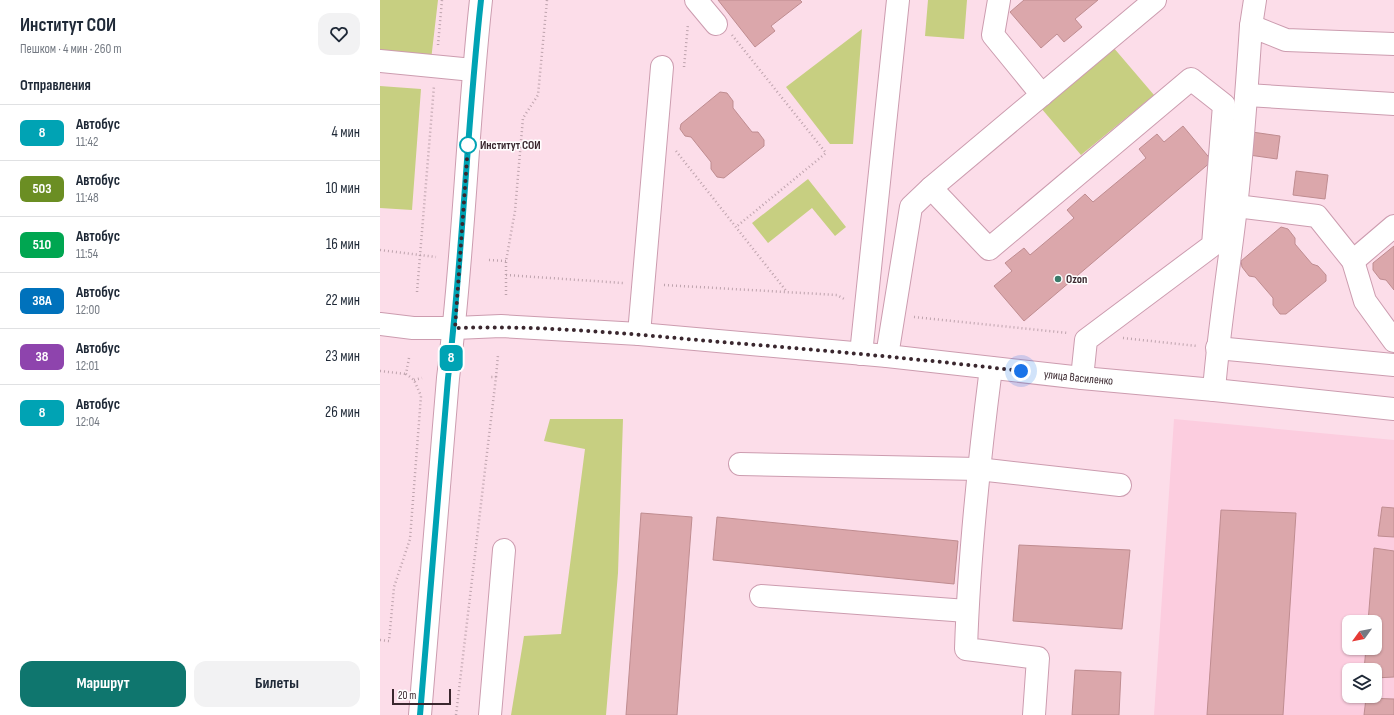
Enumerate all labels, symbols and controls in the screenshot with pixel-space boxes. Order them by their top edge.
button: heart [318,13,360,55]
text: Институт СОИ [20,14,116,37]
text: Пешком · 4 мин · 260 m [20,41,122,57]
text: Отправления [20,76,91,95]
text: Автобус [76,115,120,134]
text: 4 мин [331,123,360,142]
text: 8 [39,124,45,141]
text: 11:42 [76,134,98,150]
marker: Институт СОИ [459,136,477,154]
place label: Институт СОИ [480,138,541,153]
text: Автобус [76,171,120,190]
text: 10 мин [326,179,360,198]
text: 503 [32,180,52,197]
text: 11:48 [76,190,99,206]
text: Автобус [76,227,120,246]
text: 16 мин [326,235,360,254]
text: 510 [33,236,51,253]
text: 11:54 [76,246,98,262]
place label: Ozon [1066,272,1087,287]
marker: Ozon [1053,274,1063,284]
text: Автобус [76,283,120,302]
text: 22 мин [325,291,360,310]
text: 38А [32,292,52,309]
text: 12:00 [76,302,100,318]
text: Автобус [76,339,120,358]
line badge: 8 [438,345,464,371]
text: 23 мин [325,347,360,366]
text: 38 [36,348,48,365]
text: 8 [448,349,454,366]
text: 12:01 [76,358,99,374]
your location [1011,361,1031,381]
street label: улица Василенко [1043,367,1114,389]
text: Автобус [76,395,120,414]
text: 26 мин [325,403,360,422]
text: 8 [39,404,45,421]
text: 12:04 [76,414,100,430]
north arrow [1342,615,1382,655]
map controls [1342,615,1382,703]
button: Маршрут [20,661,186,707]
button: Билеты [194,661,360,707]
button: layers [1342,663,1382,703]
scale bar [392,687,451,706]
text: 20 m [398,689,416,702]

